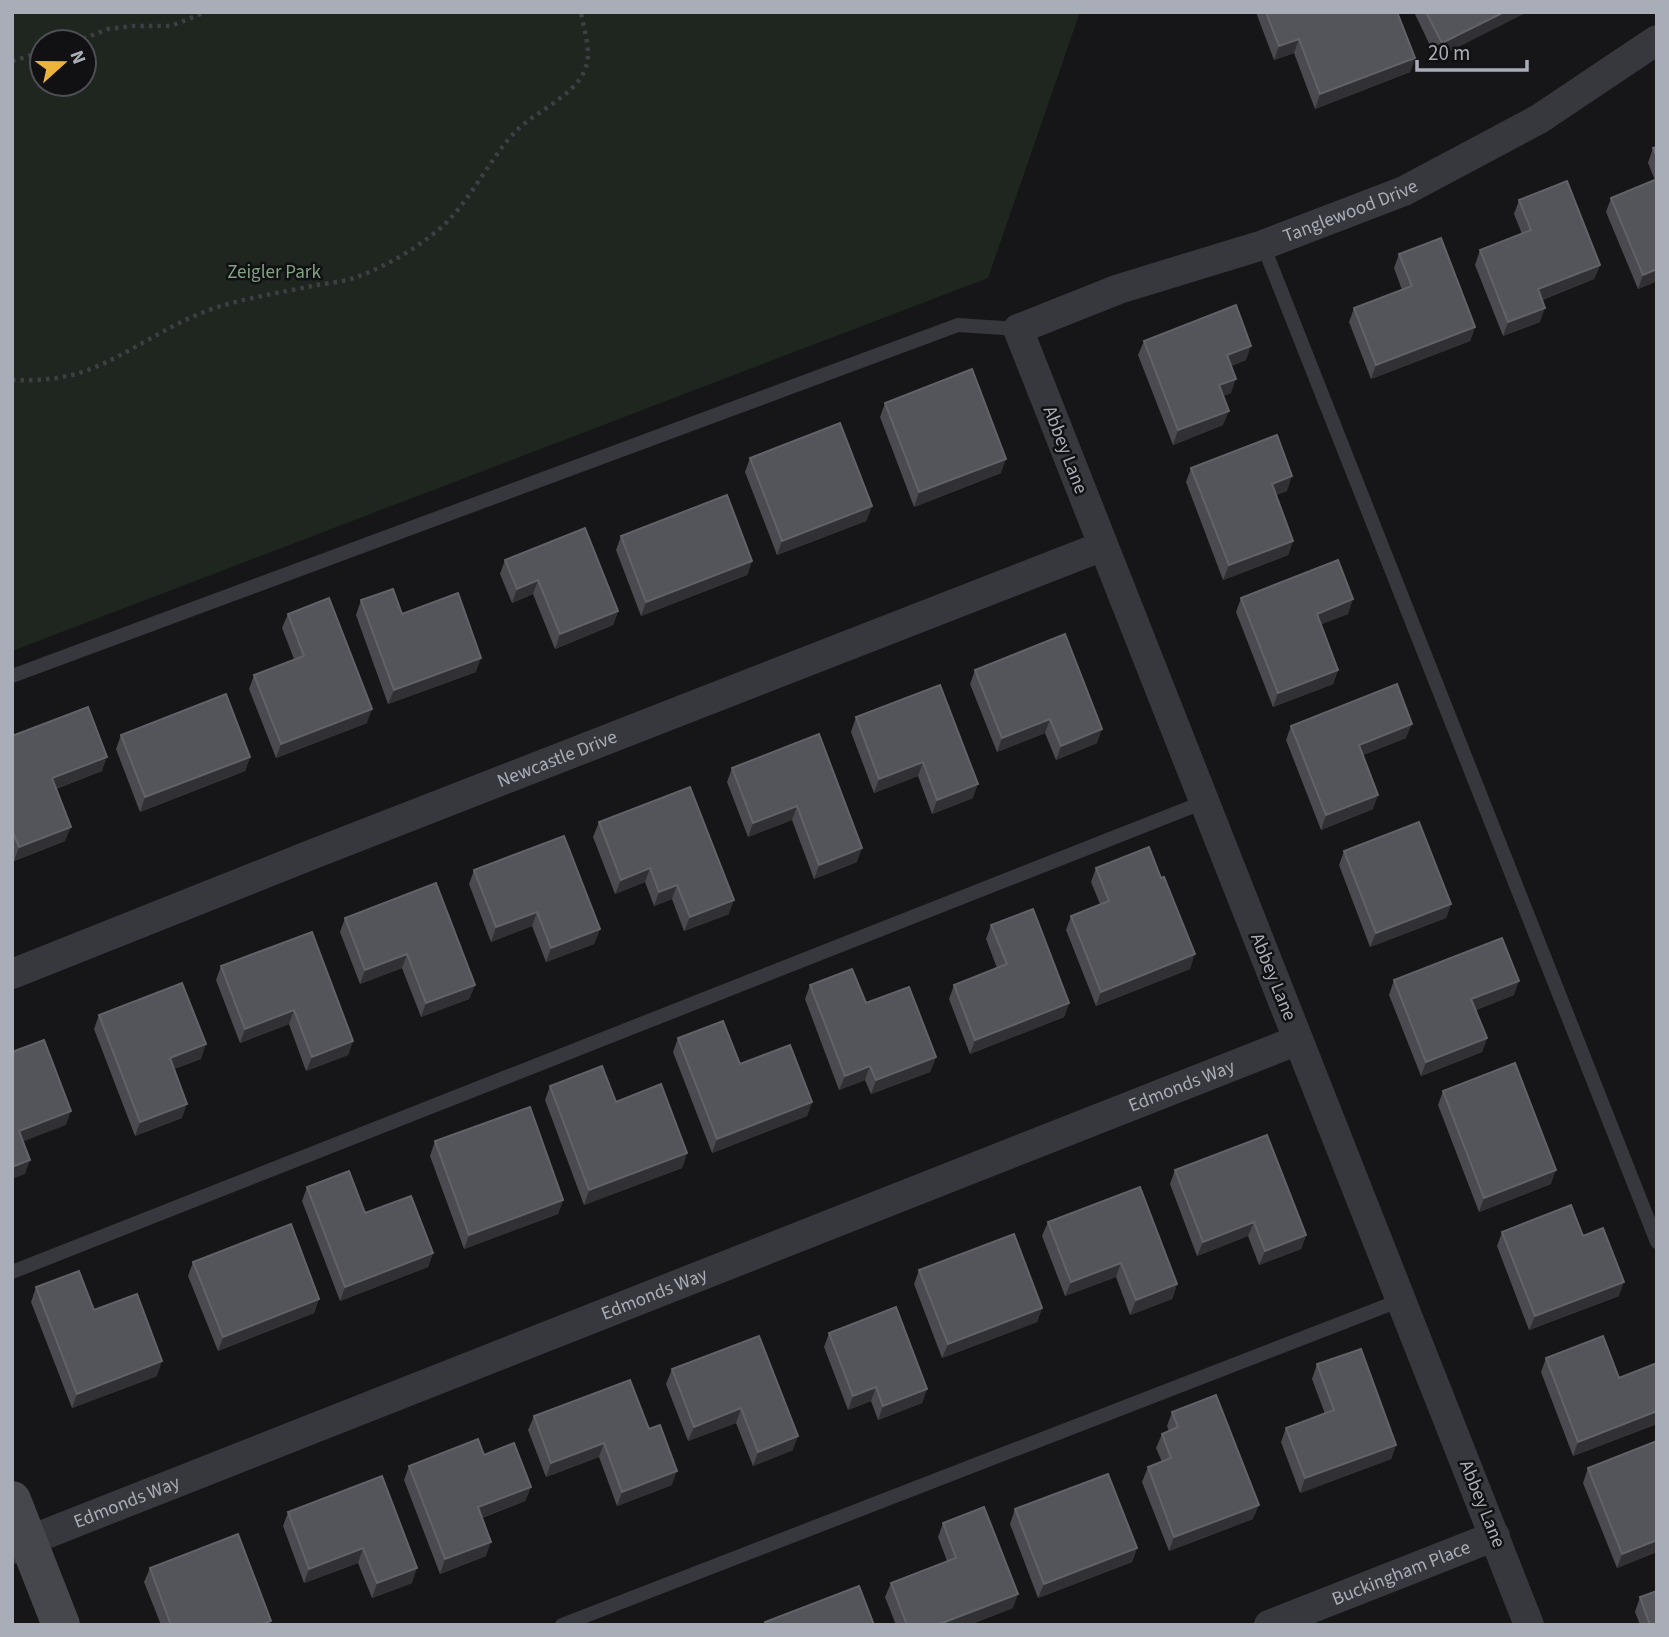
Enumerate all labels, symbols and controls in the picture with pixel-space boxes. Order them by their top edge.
north arrow [28,28,98,98]
scale bar [1417,28,1527,72]
text: 20 m [1428,38,1470,68]
text: N [63,47,92,68]
street label: Tanglewood Drive [1279,173,1423,250]
park label: Zeigler Park [227,259,321,286]
street label: Abbey Lane [1036,402,1094,498]
street label: Newcastle Drive [493,723,621,794]
street label: Abbey Lane [1243,929,1303,1025]
street label: Edmonds Way [1124,1053,1239,1119]
street label: Edmonds Way [597,1261,711,1327]
street label: Abbey Lane [1452,1456,1512,1552]
street label: Edmonds Way [70,1469,184,1535]
street label: Buckingham Place [1328,1534,1474,1612]

